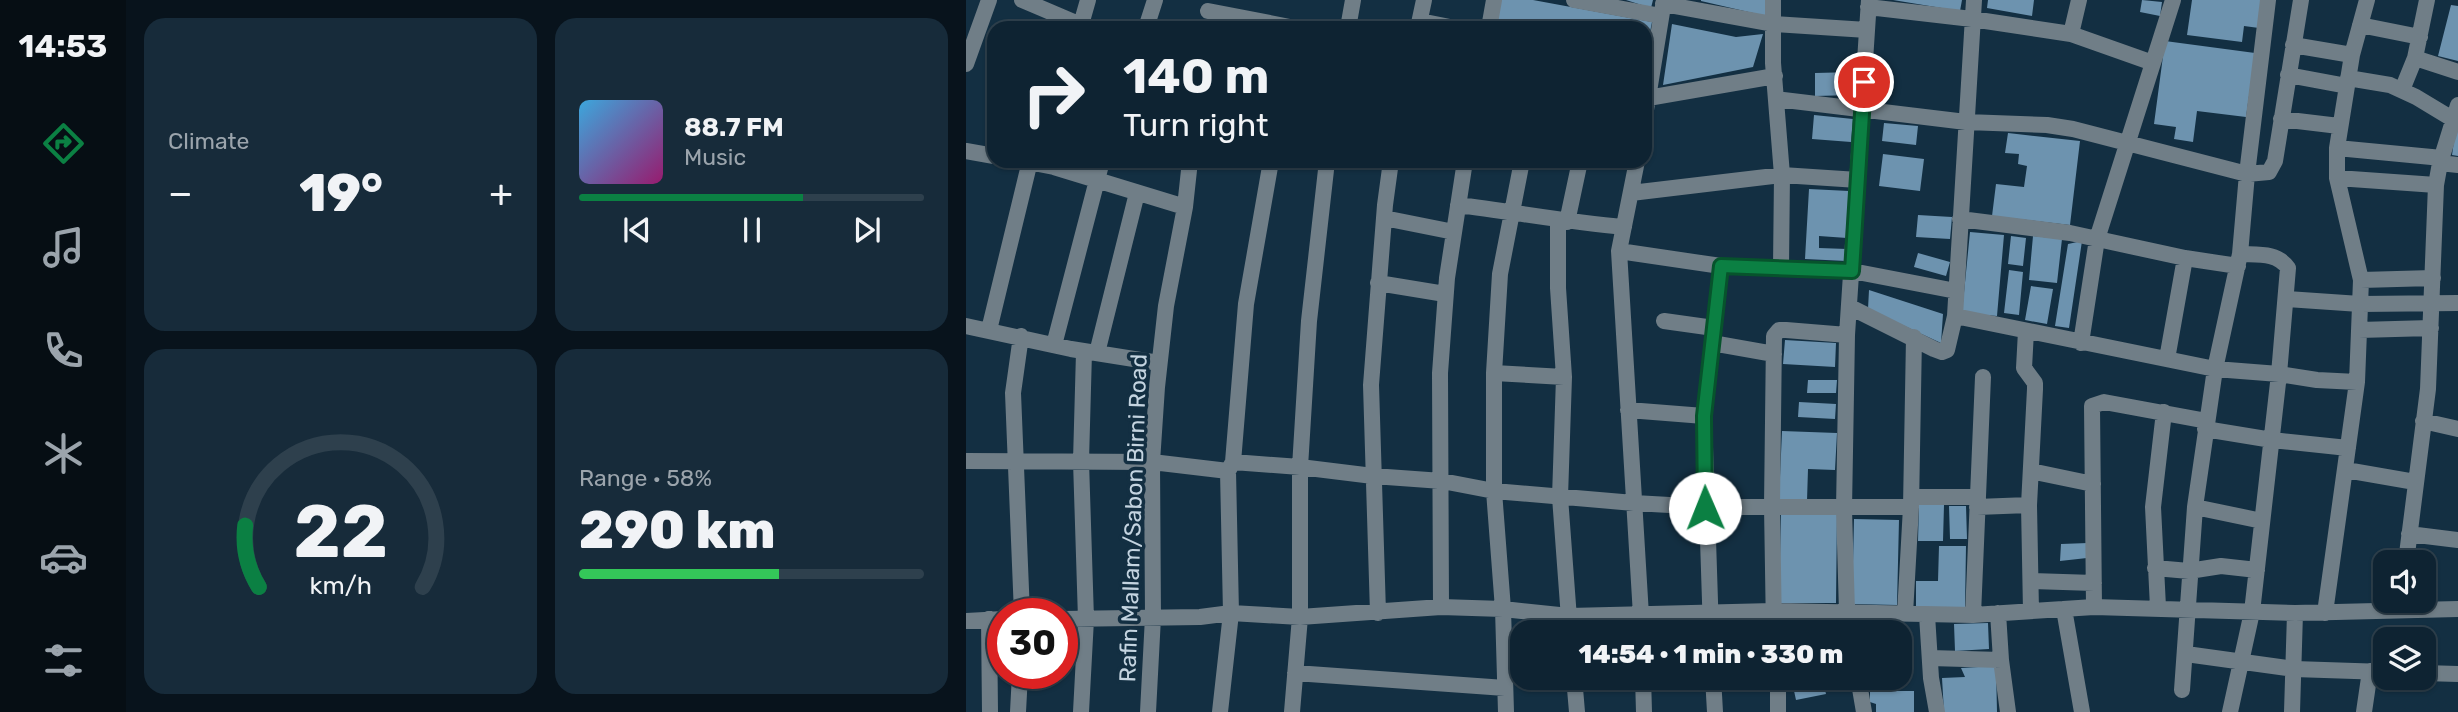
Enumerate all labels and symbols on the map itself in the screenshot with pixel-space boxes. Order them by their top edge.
pin [1834,52,1894,112]
street label: Rafin Mallam/Sabon Birni Road [1113,353,1153,683]
position arrow [1668,471,1742,545]
speed limit sign: 30 [987,598,1078,689]

